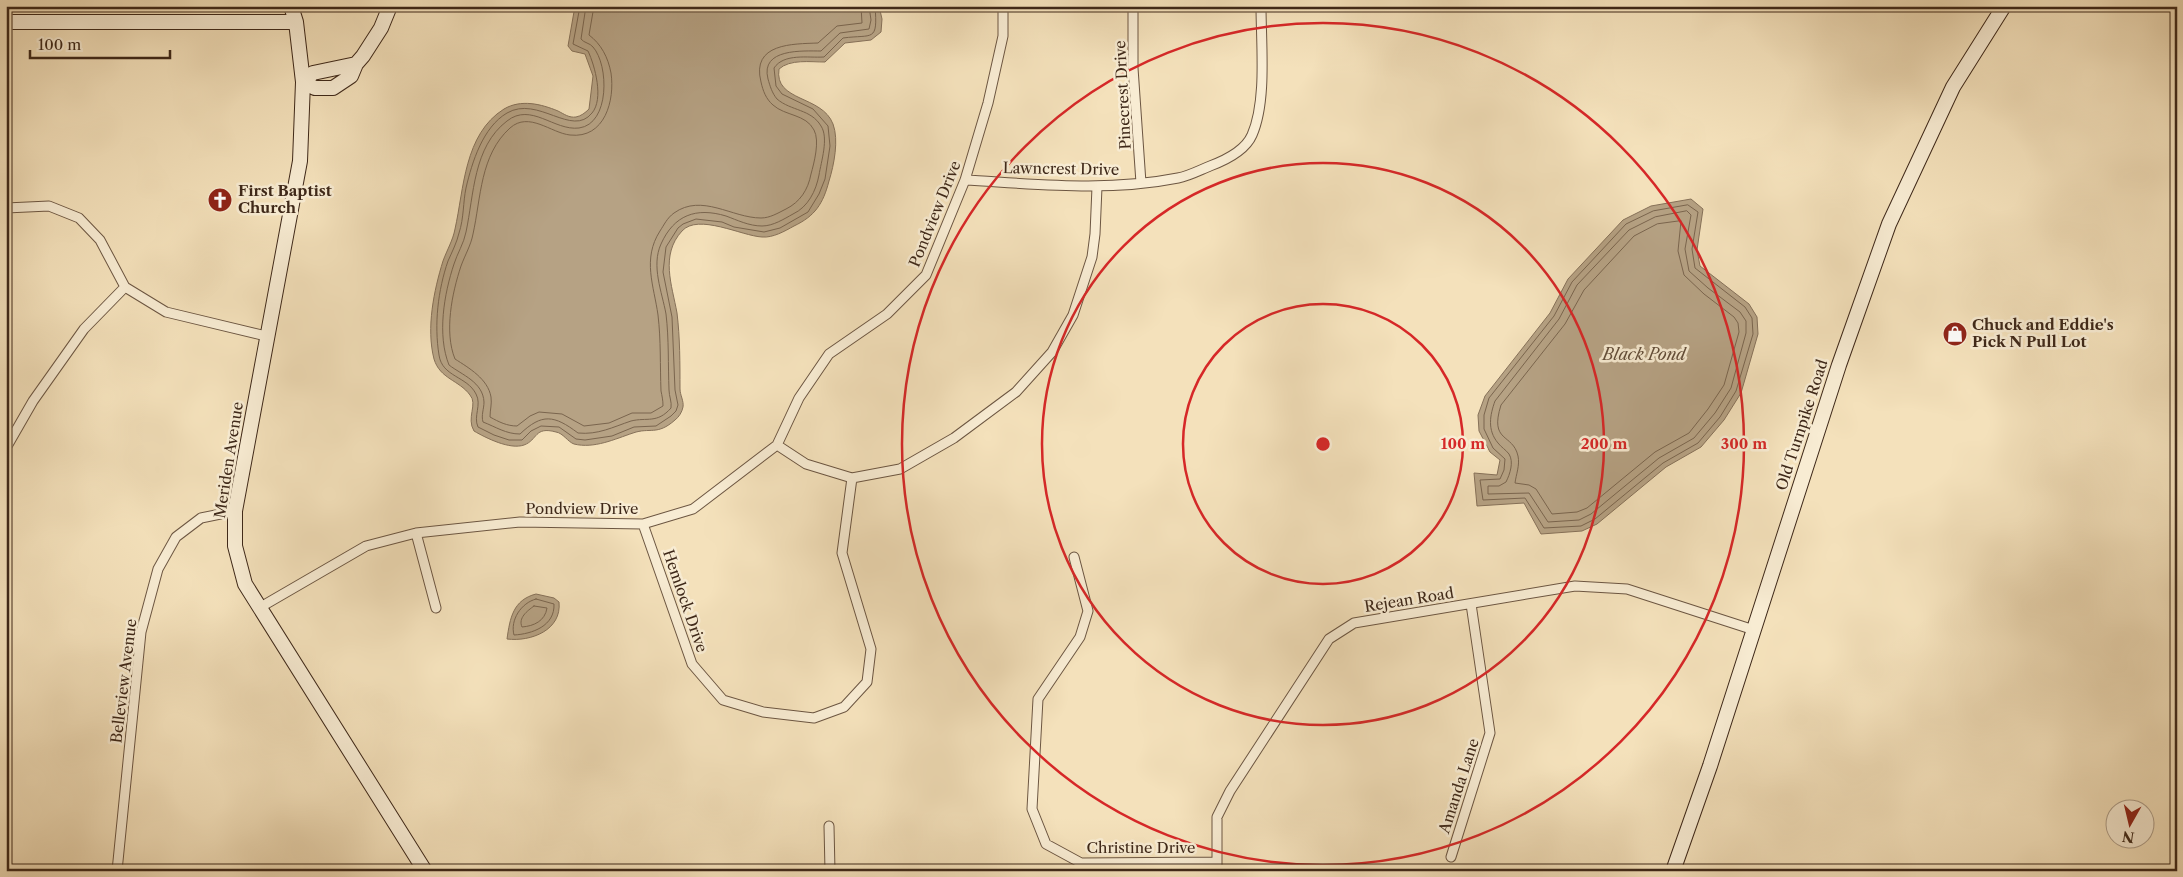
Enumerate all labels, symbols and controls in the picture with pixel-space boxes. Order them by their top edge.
scale bar [30,28,170,60]
text: 100 m [38,35,81,54]
street label: Pinecrest Drive [1110,40,1135,150]
street label: Pondview Drive [905,158,964,270]
street label: Lawncrest Drive [1003,158,1119,179]
place label: First Baptist Church [238,181,332,217]
church icon: First Baptist Church [207,187,233,213]
place label: Chuck and Eddie's Pick N Pull Lot [1972,315,2114,351]
shop icon: Chuck and Eddie's Pick N Pull Lot [1942,321,1968,347]
water label: Black Pond [1601,344,1687,364]
street label: Old Turnpike Road [1771,357,1832,493]
street label: Meriden Avenue [210,400,247,520]
text: 100 m [1441,434,1485,453]
text: 200 m [1581,434,1627,453]
text: 300 m [1721,434,1767,453]
centre of rings [1314,435,1332,453]
street label: Pondview Drive [526,499,638,518]
street label: Hemlock Drive [659,547,712,655]
street label: Rejean Road [1363,583,1455,616]
street label: Belleview Avenue [106,618,141,744]
street label: Amanda Lane [1434,736,1483,837]
north arrow [2106,800,2156,850]
text: N [2121,827,2135,847]
street label: Christine Drive [1087,838,1195,857]

